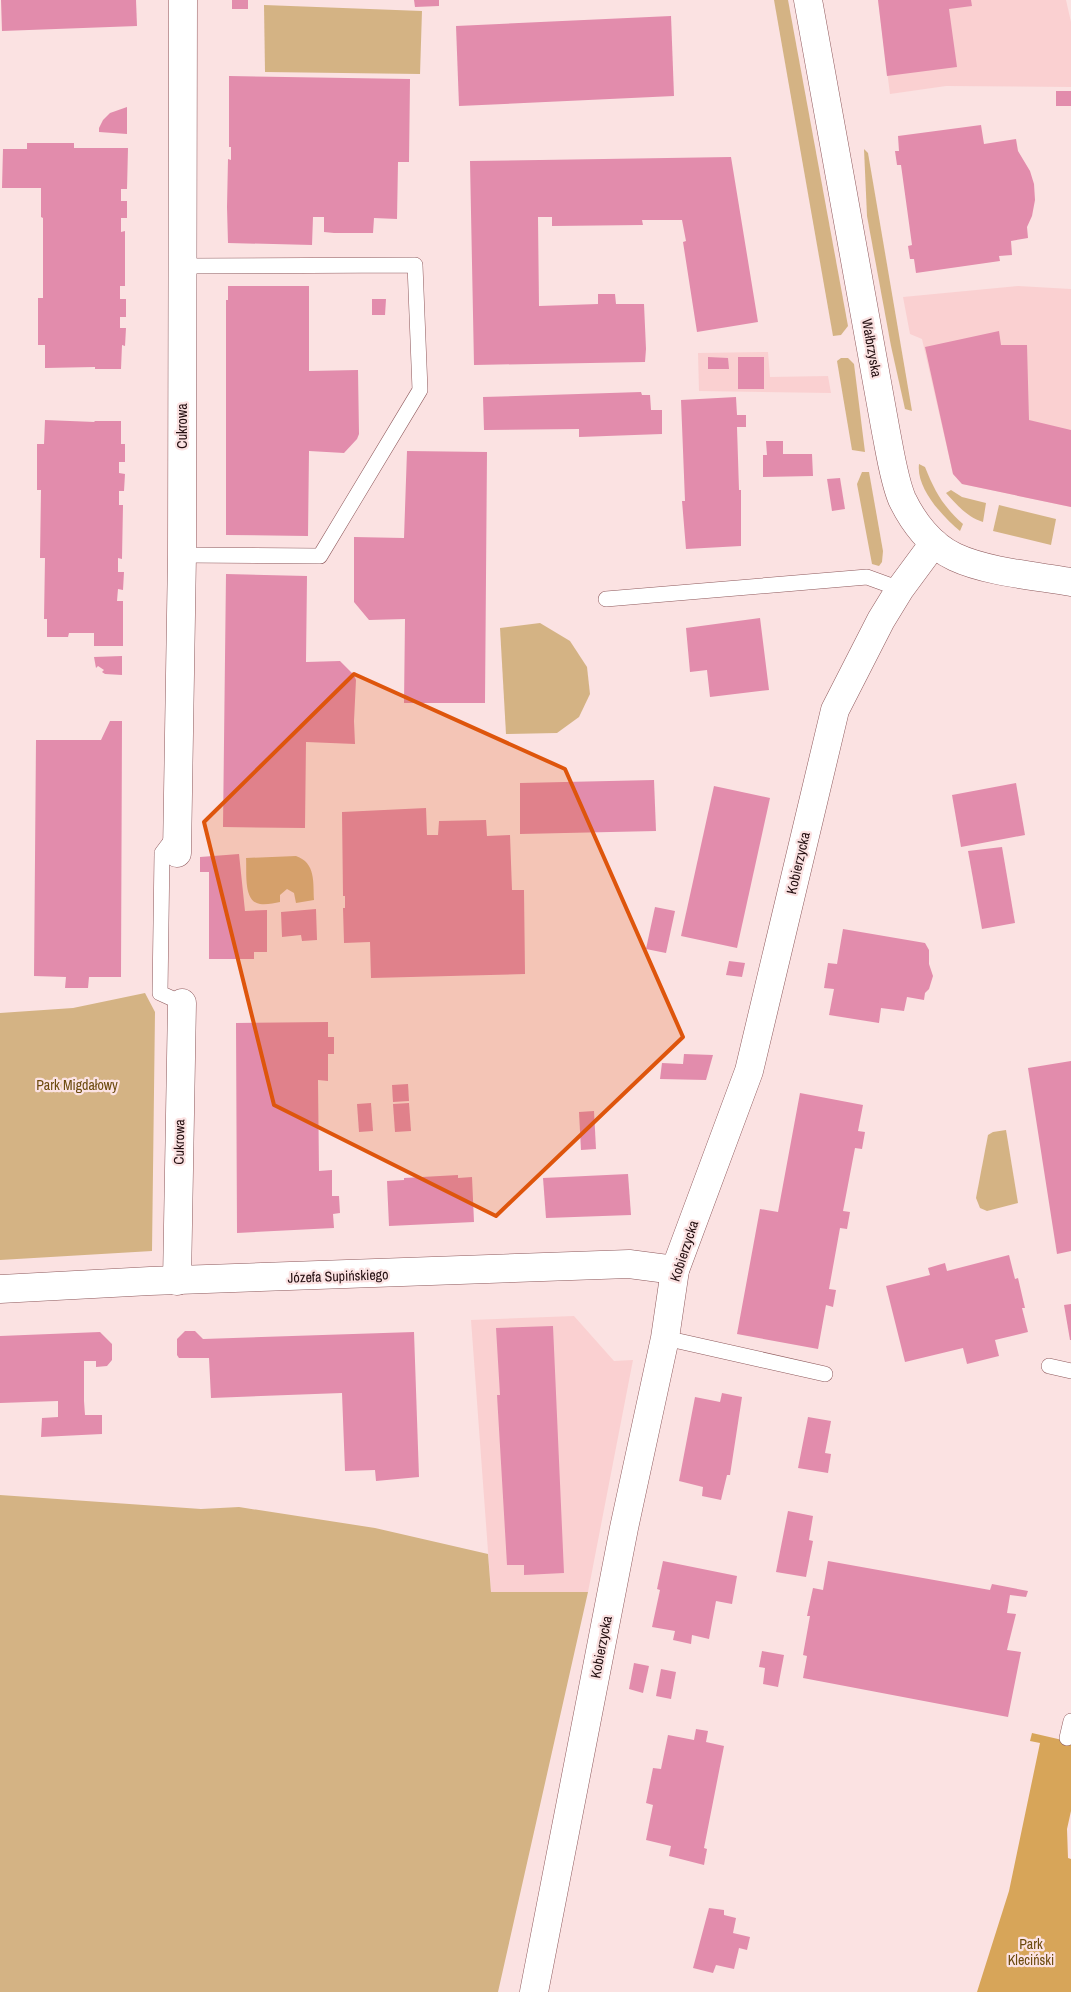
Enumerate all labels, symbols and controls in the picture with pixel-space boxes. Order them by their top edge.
street label: Wałbrzyska [858,317,886,379]
street label: Cukrowa [173,403,191,449]
street label: Kobierzycka [782,830,814,896]
park label: Park Migdałowy [36,1076,118,1094]
street label: Cukrowa [170,1119,188,1165]
street label: Kobierzycka [666,1218,703,1284]
street label: Józefa Supińskiego [287,1265,389,1287]
street label: Kobierzycka [586,1614,616,1680]
park label: Park Kleciński [1008,1935,1054,1969]

